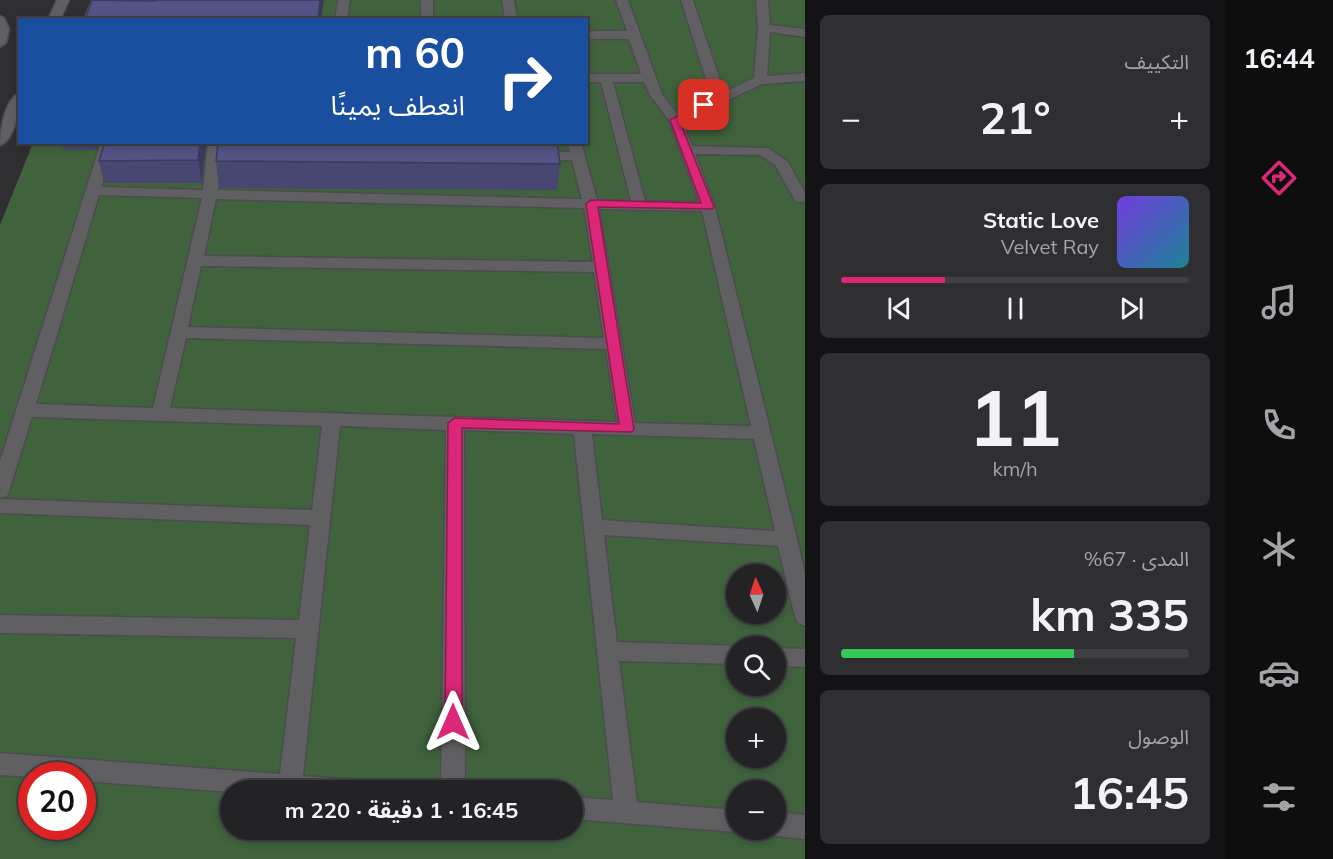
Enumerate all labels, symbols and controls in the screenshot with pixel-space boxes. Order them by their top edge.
text: 60 m [365,26,465,79]
text: 16:44 [1243,41,1315,75]
icon: right [486,42,564,120]
text: التكييف [1125,49,1189,74]
pin [678,79,729,130]
text: انعطف يمينًا [331,88,465,122]
icon: arrive [687,88,720,121]
text: 21° [979,89,1051,145]
text: − [841,97,861,138]
text: + [1169,97,1189,138]
icon: directions [1258,157,1300,199]
text: Static Love [983,206,1099,234]
text: Velvet Ray [1001,234,1099,259]
icon: music [1258,281,1300,323]
icon: previous [883,292,916,325]
icon: pause [999,292,1032,325]
icon: next [1115,292,1148,325]
text: 11 [968,368,1062,466]
icon: phone [1258,404,1300,446]
text: km/h [992,456,1038,481]
icon: climate [1258,528,1300,570]
text: المدى · 67% [1084,546,1189,571]
north arrow [726,564,786,624]
map controls [726,564,786,840]
text: 335 km [1030,586,1189,642]
button: search [726,636,786,696]
icon: car [1258,652,1300,694]
position arrow [421,690,485,754]
button: + [726,708,786,768]
text: الوصول [1128,724,1189,749]
speed limit sign: 20 [18,762,96,840]
text: 16:45 [1070,764,1189,820]
icon: filters [1258,776,1300,818]
button: − [726,780,786,840]
text: 16:45 · 1 دقيقة · 220 m [285,796,518,824]

